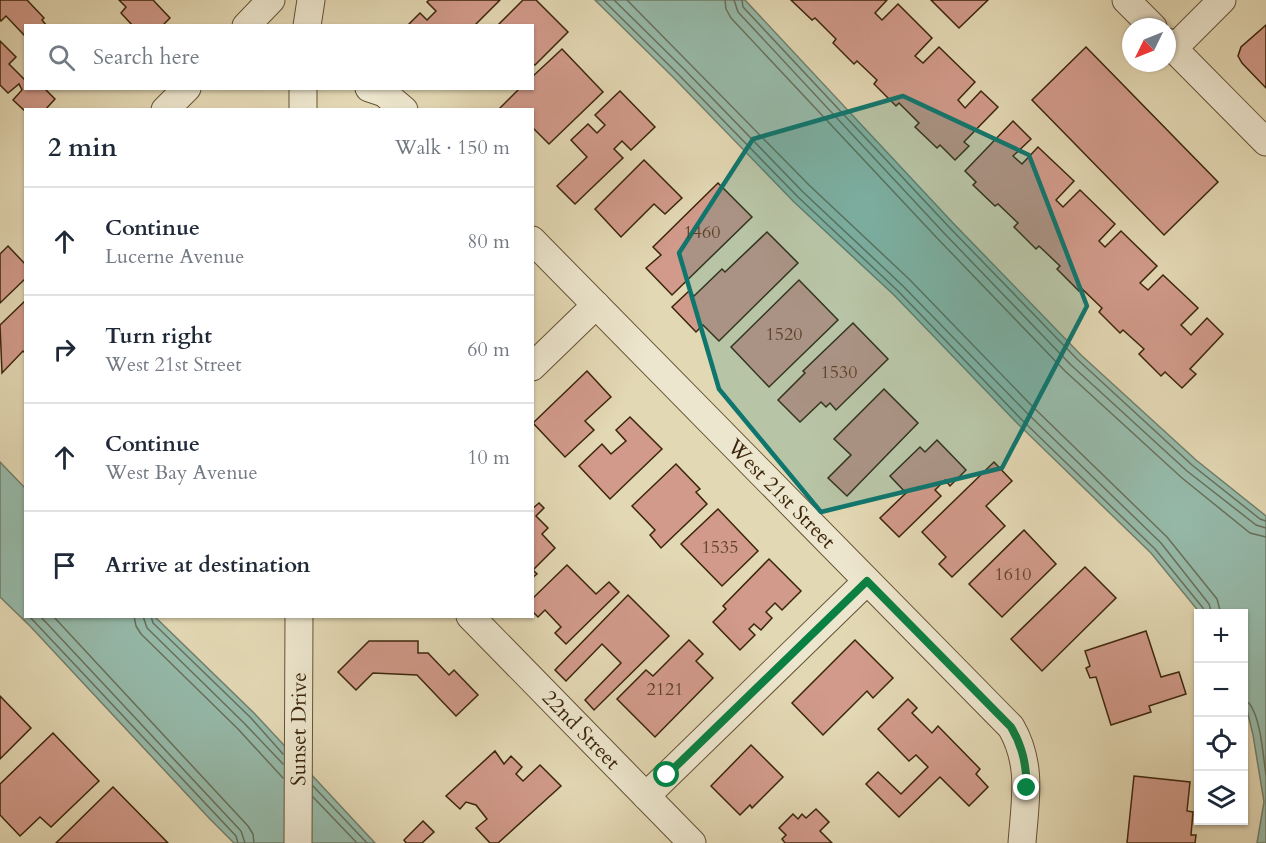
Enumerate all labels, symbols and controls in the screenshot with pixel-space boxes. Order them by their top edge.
north arrow [1122,18,1176,72]
search box [24,24,534,90]
icon: search [45,41,78,74]
text: Search here [93,42,200,72]
text: 2 min [48,130,117,165]
text: Walk · 150 m [395,134,510,161]
text: Continue [105,213,200,243]
house number: 1460 [684,220,720,245]
icon: ahead [48,225,81,258]
text: 80 m [467,228,510,255]
text: Lucerne Avenue [105,243,244,270]
text: Turn right [105,321,212,351]
house number: 1520 [766,322,802,347]
icon: right [48,333,81,366]
text: 60 m [467,336,510,363]
text: West 21st Street [105,351,242,378]
house number: 1530 [821,360,857,385]
text: Continue [105,429,200,459]
street label: West 21st Street [720,432,843,555]
icon: ahead [48,441,81,474]
text: 10 m [467,444,510,471]
text: West Bay Avenue [105,459,258,486]
house number: 1535 [702,535,738,560]
icon: arrive [48,549,81,582]
text: Arrive at destination [105,550,310,580]
house number: 1610 [995,562,1031,587]
map controls [1194,609,1248,825]
button: + [1194,609,1248,663]
button: − [1194,663,1248,717]
street label: Sunset Drive [284,672,313,786]
house number: 2121 [647,677,683,702]
street label: 22nd Street [536,683,627,776]
button: locate [1194,717,1248,771]
route start [653,761,679,787]
button: layers [1194,771,1248,825]
route end [1013,774,1039,800]

